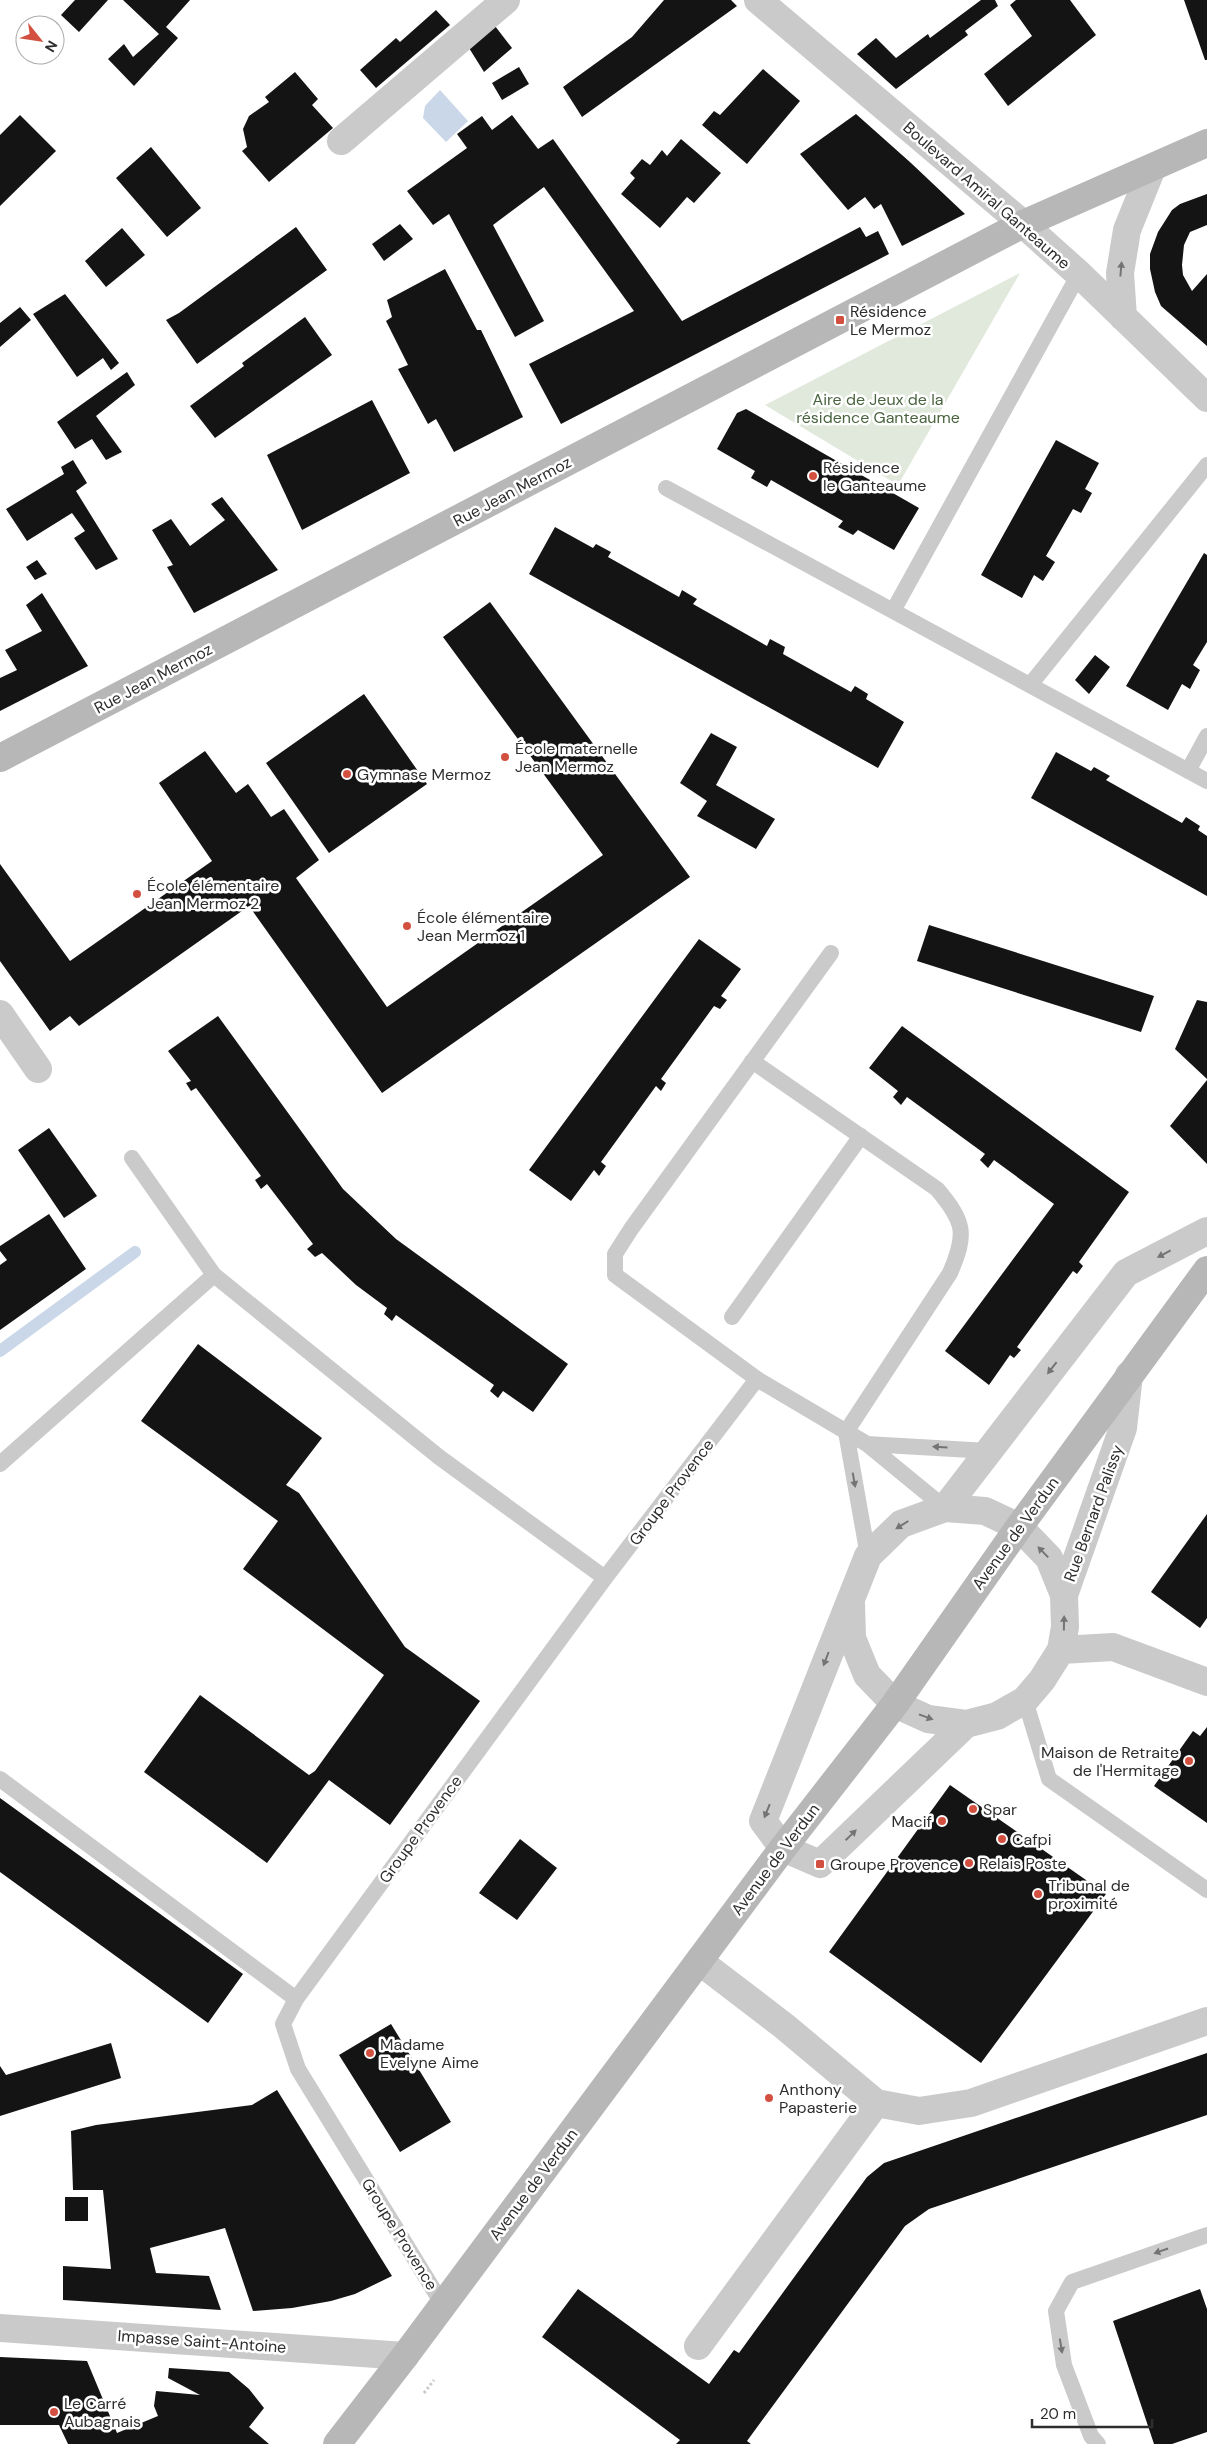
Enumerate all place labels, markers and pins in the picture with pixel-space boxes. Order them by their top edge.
place label: Résidence Le Mermoz [850,301,931,340]
marker: Résidence Le Mermoz [834,314,846,326]
place label: Résidence le Ganteaume [823,457,926,496]
marker: Résidence le Ganteaume [807,470,819,482]
place label: École maternelle Jean Mermoz [515,738,638,777]
marker: École maternelle Jean Mermoz [499,751,511,763]
place label: Gymnase Mermoz [357,764,491,785]
marker: Gymnase Mermoz [341,768,353,780]
place label: École élémentaire Jean Mermoz 2 [147,875,279,914]
marker: École élémentaire Jean Mermoz 2 [131,888,143,900]
place label: École élémentaire Jean Mermoz 1 [417,907,549,946]
marker: École élémentaire Jean Mermoz 1 [401,920,413,932]
place label: Maison de Retraite de l'Hermitage [1041,1742,1179,1781]
marker: Maison de Retraite de l'Hermitage [1183,1755,1195,1767]
place label: Spar [983,1799,1017,1820]
marker: Spar [967,1803,979,1815]
place label: Macif [891,1811,932,1832]
marker: Macif [936,1815,948,1827]
place label: Cafpi [1012,1829,1051,1850]
marker: Cafpi [996,1833,1008,1845]
place label: Relais Poste [979,1853,1067,1874]
place label: Groupe Provence [830,1854,958,1875]
marker: Relais Poste [963,1857,975,1869]
marker: Groupe Provence [814,1858,826,1870]
place label: Tribunal de proximité [1048,1875,1130,1914]
marker: Tribunal de proximité [1032,1888,1044,1900]
place label: Madame Evelyne Aime [380,2034,479,2073]
marker: Madame Evelyne Aime [364,2047,376,2059]
place label: Anthony Papasterie [779,2079,857,2118]
marker: Anthony Papasterie [763,2092,775,2104]
place label: Le Carré Aubagnais [64,2393,141,2432]
marker: Le Carré Aubagnais [48,2406,60,2418]

